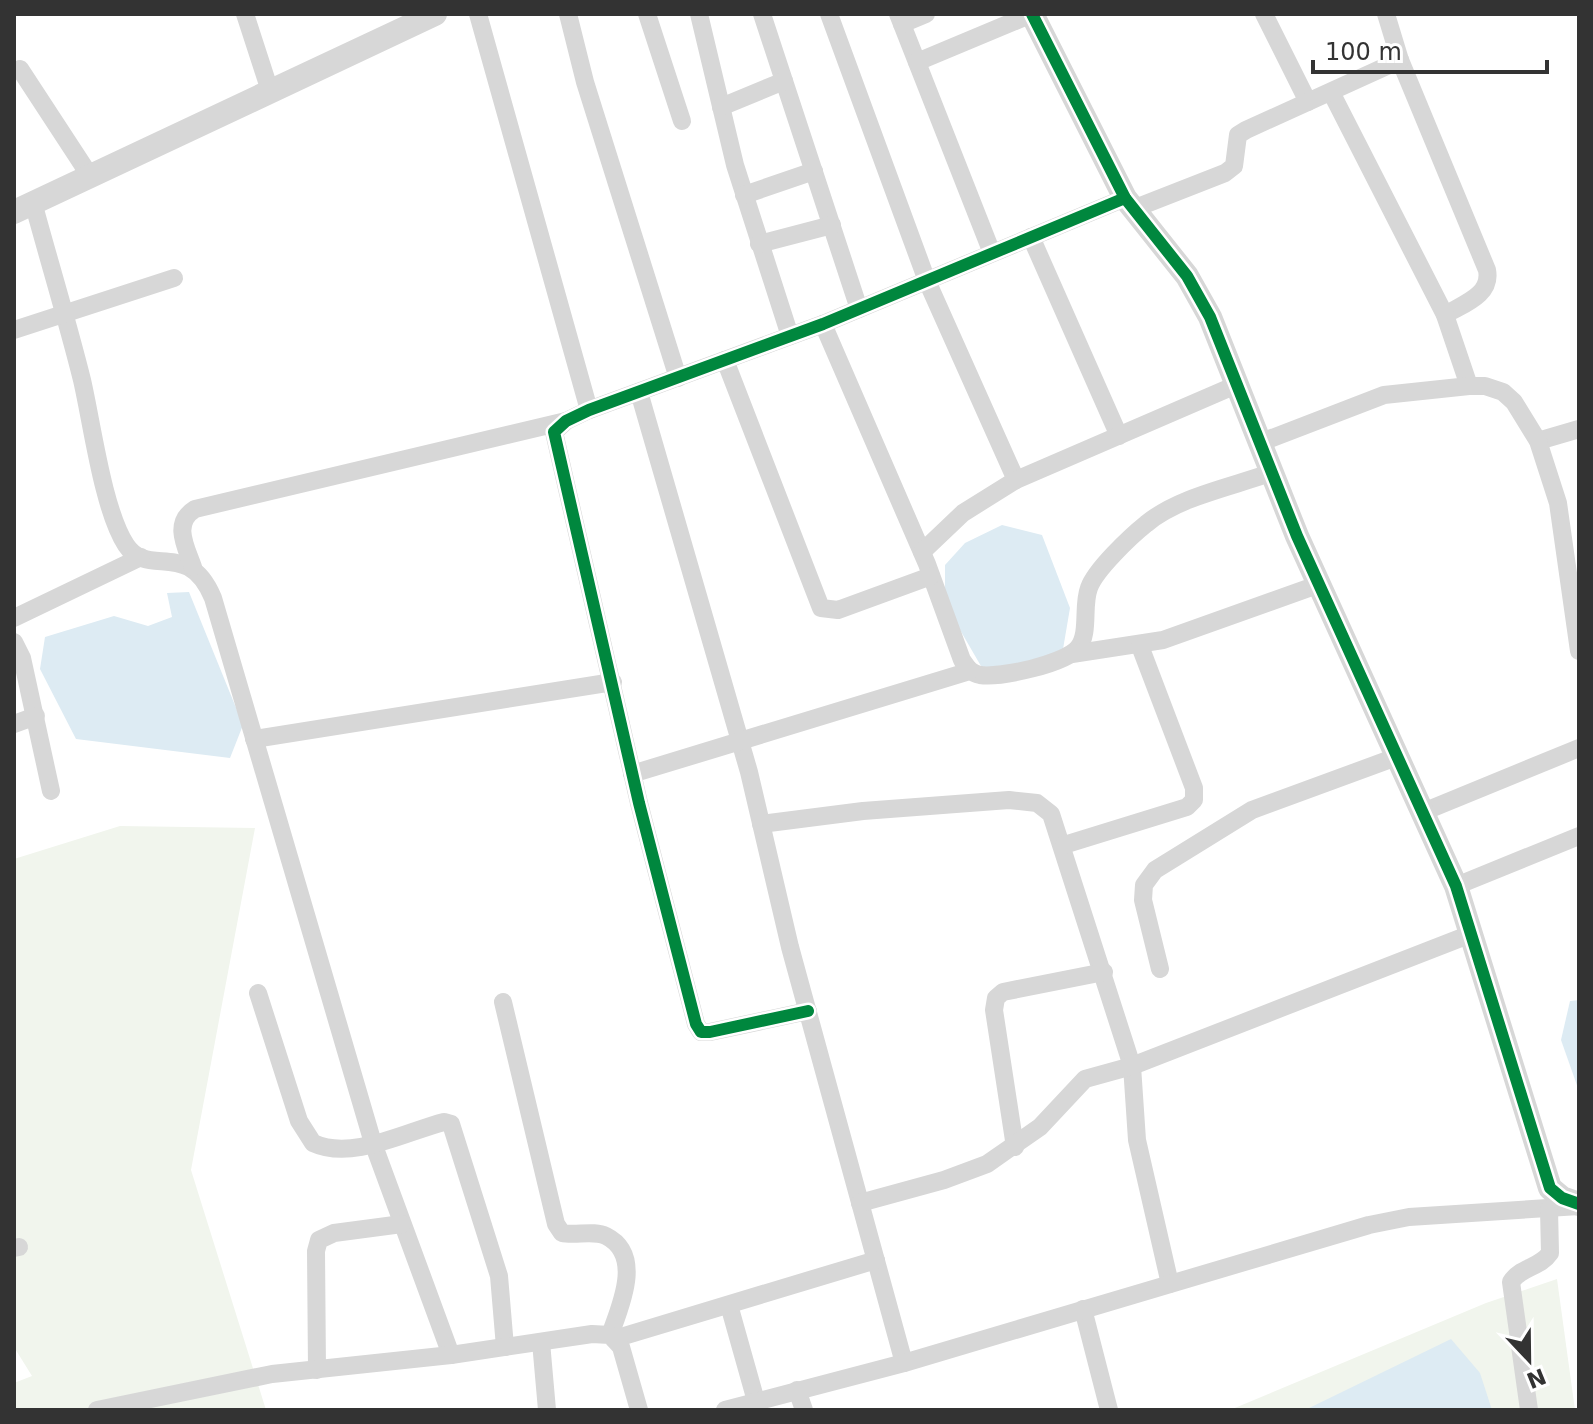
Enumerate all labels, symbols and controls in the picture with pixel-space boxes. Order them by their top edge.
scale bar [1313,24,1547,74]
text: 100 m [1325,38,1402,66]
north arrow [1489,1320,1569,1400]
text: N [1523,1363,1550,1393]

